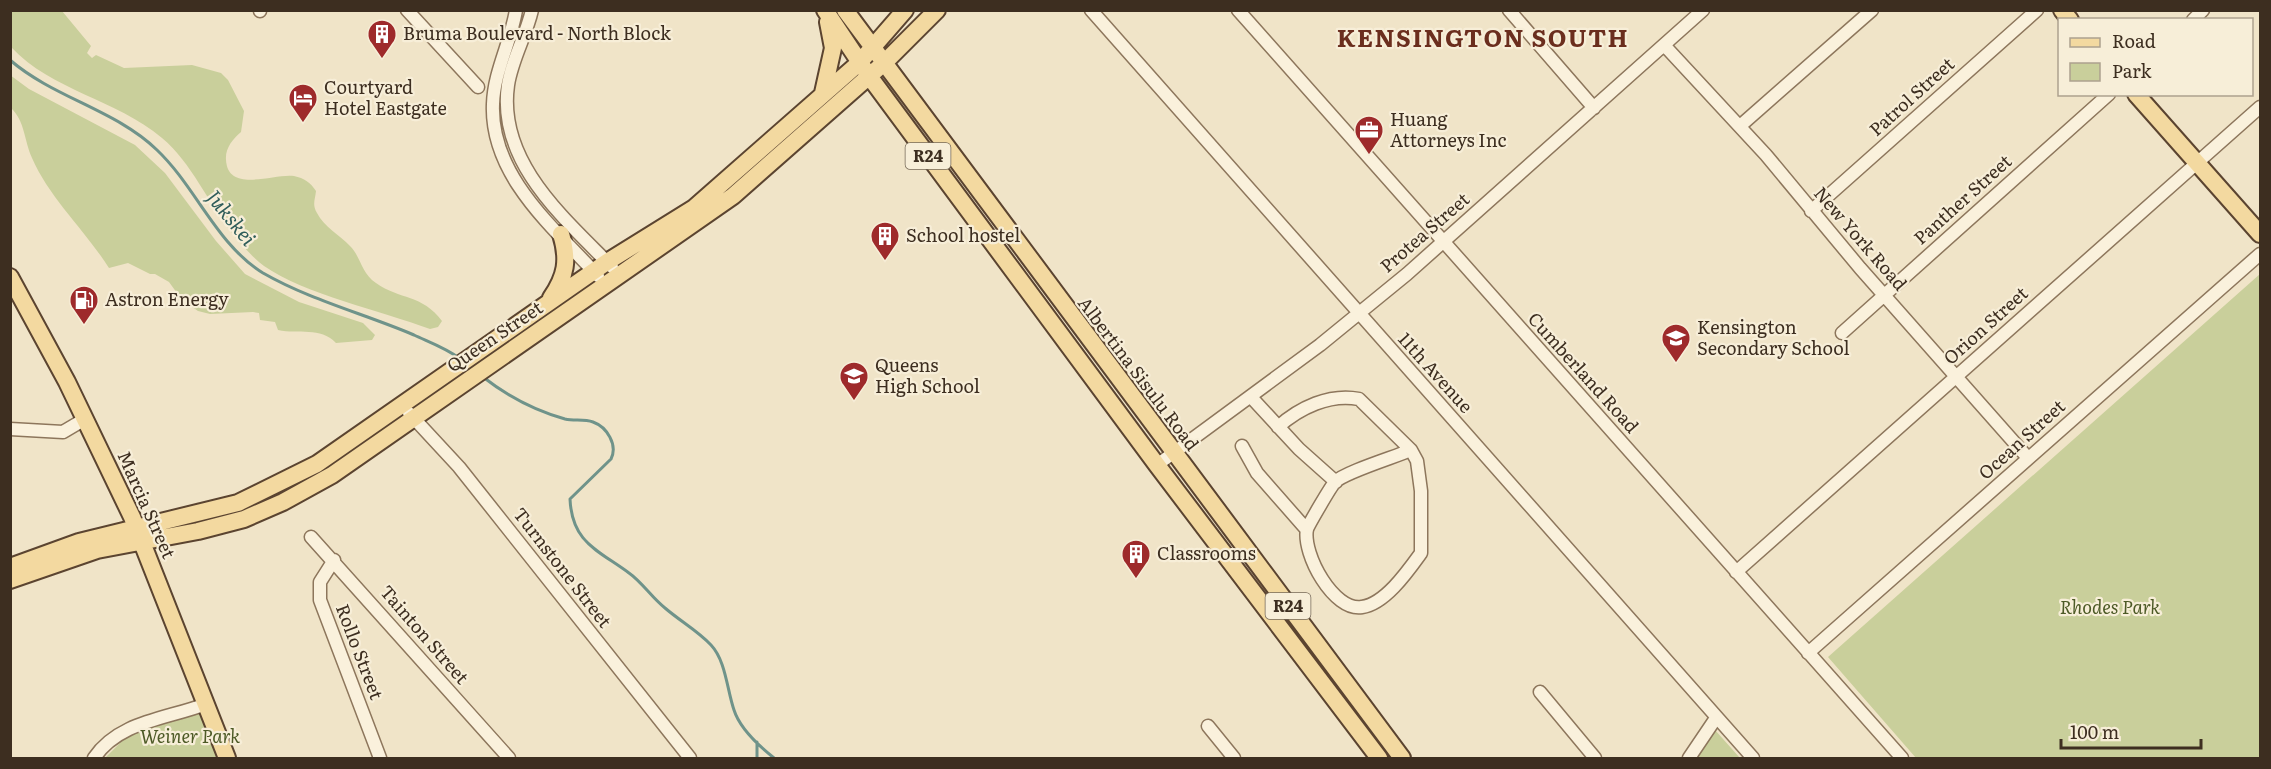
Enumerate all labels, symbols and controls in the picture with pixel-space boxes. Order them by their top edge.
building icon: Bruma Boulevard - North Block [366,18,398,60]
legend [2058,18,2253,96]
place label: Bruma Boulevard - North Block [403,19,672,46]
district label: KENSINGTON SOUTH [1337,19,1629,54]
text: Road [2112,27,2156,54]
street label: Patrol Street [1862,50,1960,142]
text: Park [2112,57,2153,84]
place label: Courtyard Hotel Eastgate [324,73,447,121]
hotel icon: Courtyard Hotel Eastgate [287,82,319,124]
place label: Huang Attorneys Inc [1390,105,1506,153]
office icon: Huang Attorneys Inc [1353,114,1385,156]
road number: R24 [906,143,950,169]
street label: Panther Street [1907,147,2017,250]
street label: New York Road [1808,180,1914,296]
water label: Jukskei [201,182,264,251]
street label: Protea Street [1373,185,1475,278]
building icon: School hostel [869,220,901,262]
place label: School hostel [906,221,1020,248]
street label: Orion Street [1937,279,2034,370]
fuel station icon: Astron Energy [68,284,100,326]
place label: Astron Energy [105,285,229,312]
street label: Albertina Sisulu Road [1072,290,1206,456]
street label: Queen Street [441,293,548,378]
street label: Cumberland Road [1522,306,1646,438]
place label: Kensington Secondary School [1697,313,1849,361]
school or university icon: Kensington Secondary School [1660,322,1692,364]
street label: 11th Avenue [1392,326,1480,418]
place label: Queens High School [875,351,980,399]
school or university icon: Queens High School [838,360,870,402]
street label: Ocean Street [1972,392,2071,485]
street label: Marcia Street [112,446,183,563]
street label: Turnstone Street [507,501,619,634]
building icon: Classrooms [1120,538,1152,580]
place label: Classrooms [1157,539,1256,566]
street label: Tainton Street [374,578,476,690]
road number: R24 [1266,593,1310,619]
park label: Rhodes Park [2060,593,2160,620]
street label: Rollo Street [330,600,391,704]
scale bar [2061,712,2200,750]
text: 100 m [2070,718,2119,745]
park label: Weiner Park [140,722,240,749]

